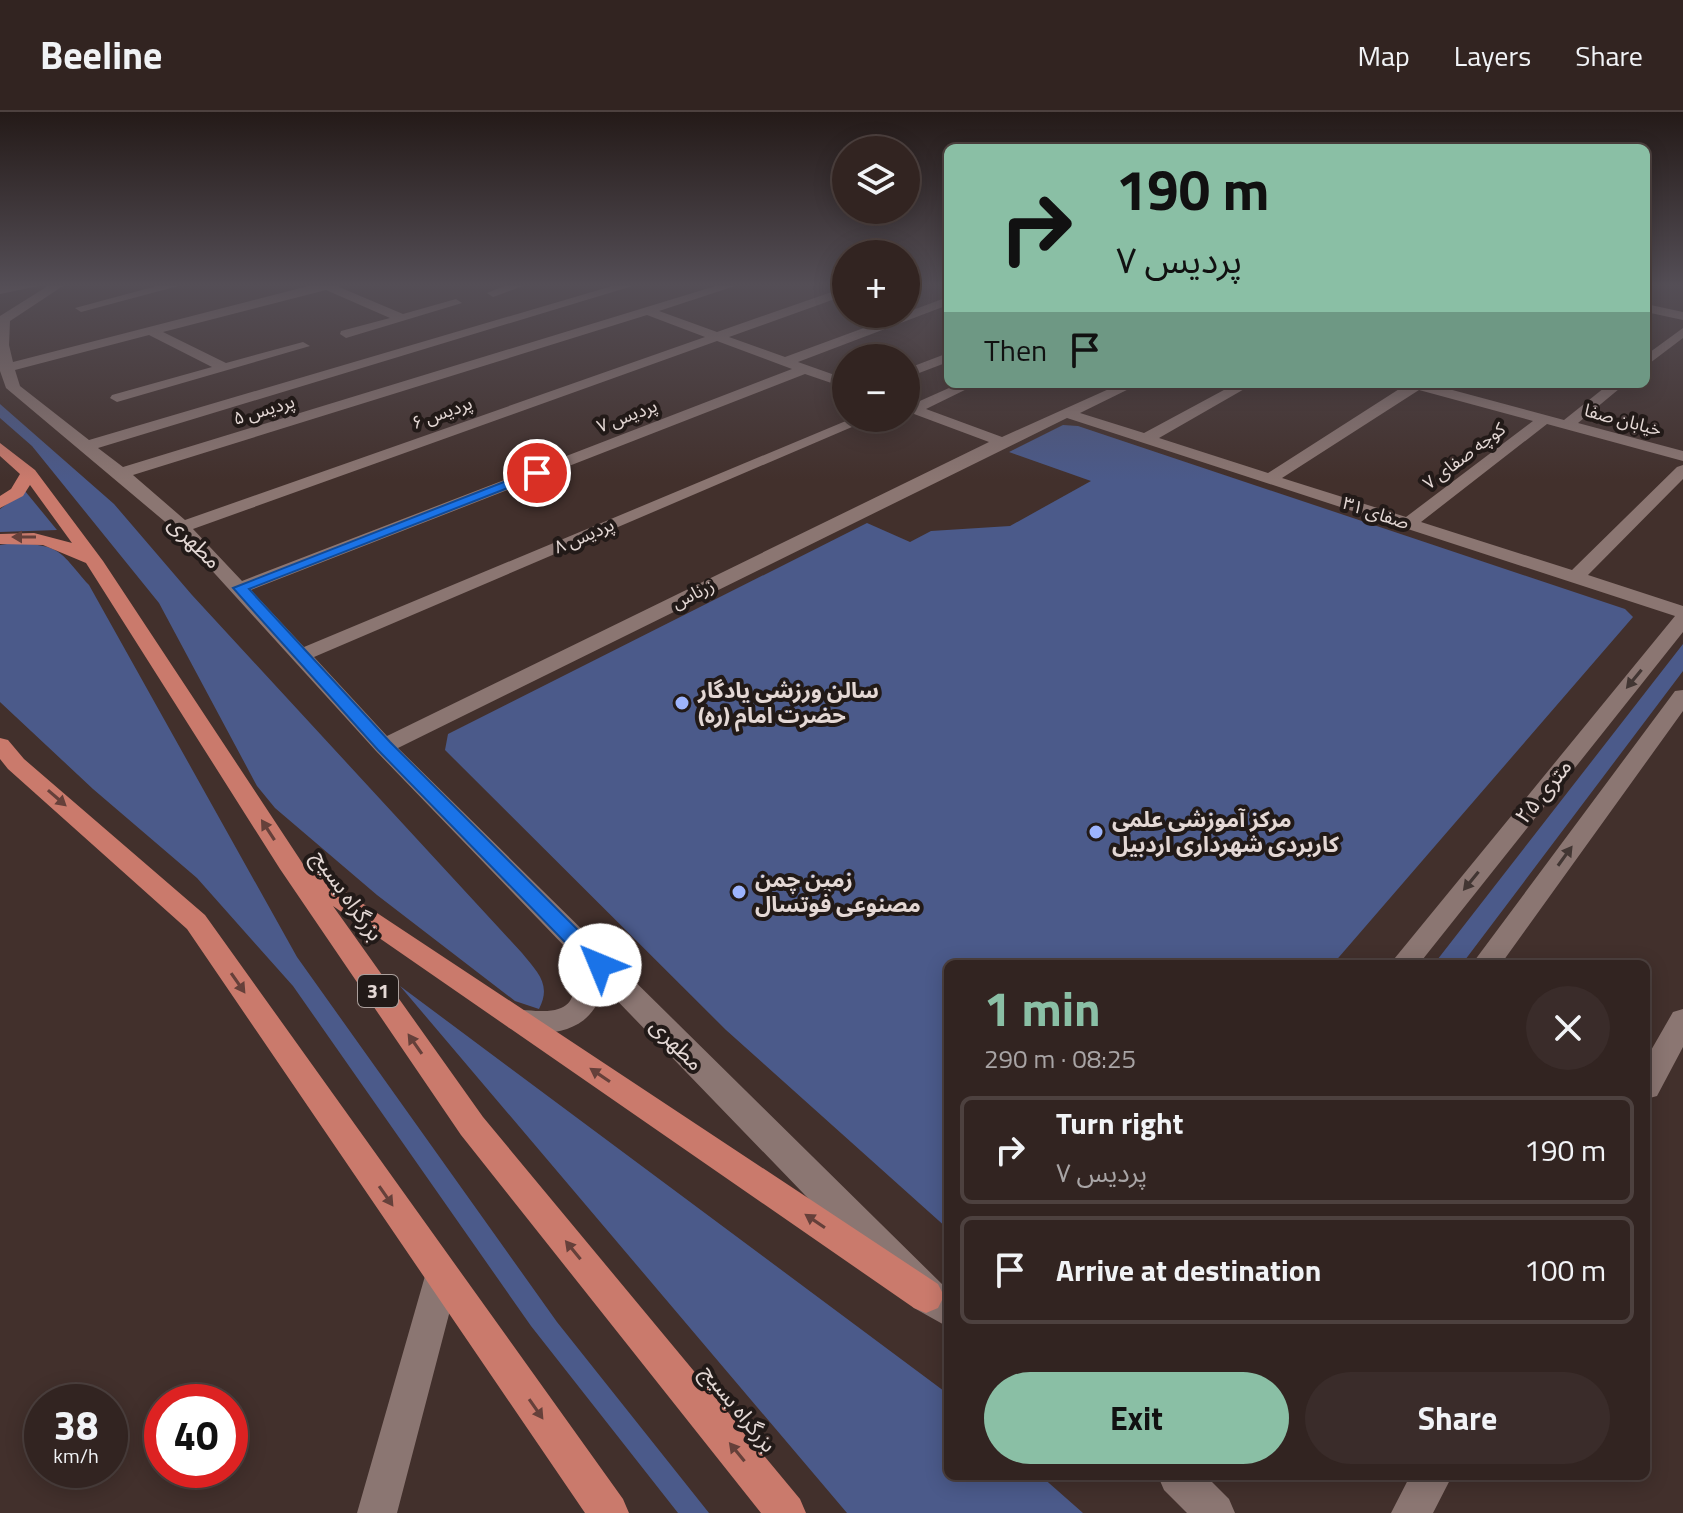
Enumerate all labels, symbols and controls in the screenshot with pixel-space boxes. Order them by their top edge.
text: Beeline [40,26,162,84]
text: Map [1357,34,1410,77]
text: Layers [1454,34,1531,77]
text: Share [1575,34,1643,77]
map controls [832,136,920,432]
button: layers [832,136,920,224]
text: 190 m [1116,147,1269,232]
icon: right [984,176,1088,280]
text: پردیس ۷ [1116,232,1242,287]
button: + [832,240,920,328]
text: Then [984,327,1047,373]
icon: arrive [1063,328,1107,372]
button: − [832,344,920,432]
street label: پردیس ۵ [230,387,298,432]
street label: پردیس ۶ [408,389,476,436]
street label: پردیس ۷ [593,392,661,439]
street label: خیابان صفا [1581,396,1665,443]
street label: کوچه صفای ۷ [1417,415,1511,496]
pin [503,439,571,507]
icon: arrive [515,451,559,495]
street label: صفای ۳۱ [1339,489,1413,536]
street label: مطهری [160,507,230,577]
street label: پردیس ۸ [550,511,618,560]
one-way arrow [11,531,36,544]
street label: زرناس [667,572,719,615]
one-way arrow [1626,669,1643,689]
place label: سالن ورزشی یادگار حضرت امام (ره) [697,673,879,732]
marker: سالن ورزشی یادگار حضرت امام (ره) [673,694,691,712]
street label: ۲۵ متری [1506,751,1580,831]
one-way arrow [46,789,66,806]
place label: مرکز آموزشی علمی کاربردی شهرداری اردبیل [1112,802,1340,861]
one-way arrow [261,819,275,841]
marker: مرکز آموزشی علمی کاربردی شهرداری اردبیل [1087,823,1105,841]
street label: بزرگراه بسیج [304,842,392,948]
one-way arrow [1557,845,1573,867]
place label: زمین چمن مصنوعی فوتسال [755,862,921,921]
one-way arrow [1462,871,1479,892]
marker: زمین چمن مصنوعی فوتسال [730,883,748,901]
position arrow [558,923,642,1007]
one-way arrow [230,972,245,993]
text: 1 min [984,972,1101,1045]
road number: 31 [358,975,398,1007]
button: close [1526,986,1610,1070]
street label: مطهری [642,1009,712,1079]
one-way arrow [408,1034,423,1055]
text: 290 m · 08:25 [984,1039,1136,1078]
one-way arrow [590,1068,611,1083]
text: Turn right [1056,1100,1184,1146]
text: 190 m [1524,1127,1606,1173]
icon: right [988,1128,1032,1172]
text: پردیس ۷ [1056,1153,1147,1192]
one-way arrow [378,1186,393,1207]
one-way arrow [805,1214,826,1229]
one-way arrow [565,1241,582,1261]
text: Arrive at destination [1056,1247,1321,1293]
text: 100 m [1524,1247,1606,1293]
icon: arrive [988,1248,1032,1292]
street label: بزرگراه بسیج [693,1356,785,1460]
button: Exit [984,1372,1289,1464]
button: Share [1305,1372,1610,1464]
speed limit sign: 40 [144,1384,248,1488]
text: 38 [54,1395,98,1456]
one-way arrow [527,1398,543,1419]
text: km/h [53,1440,99,1471]
one-way arrow [729,1443,746,1463]

